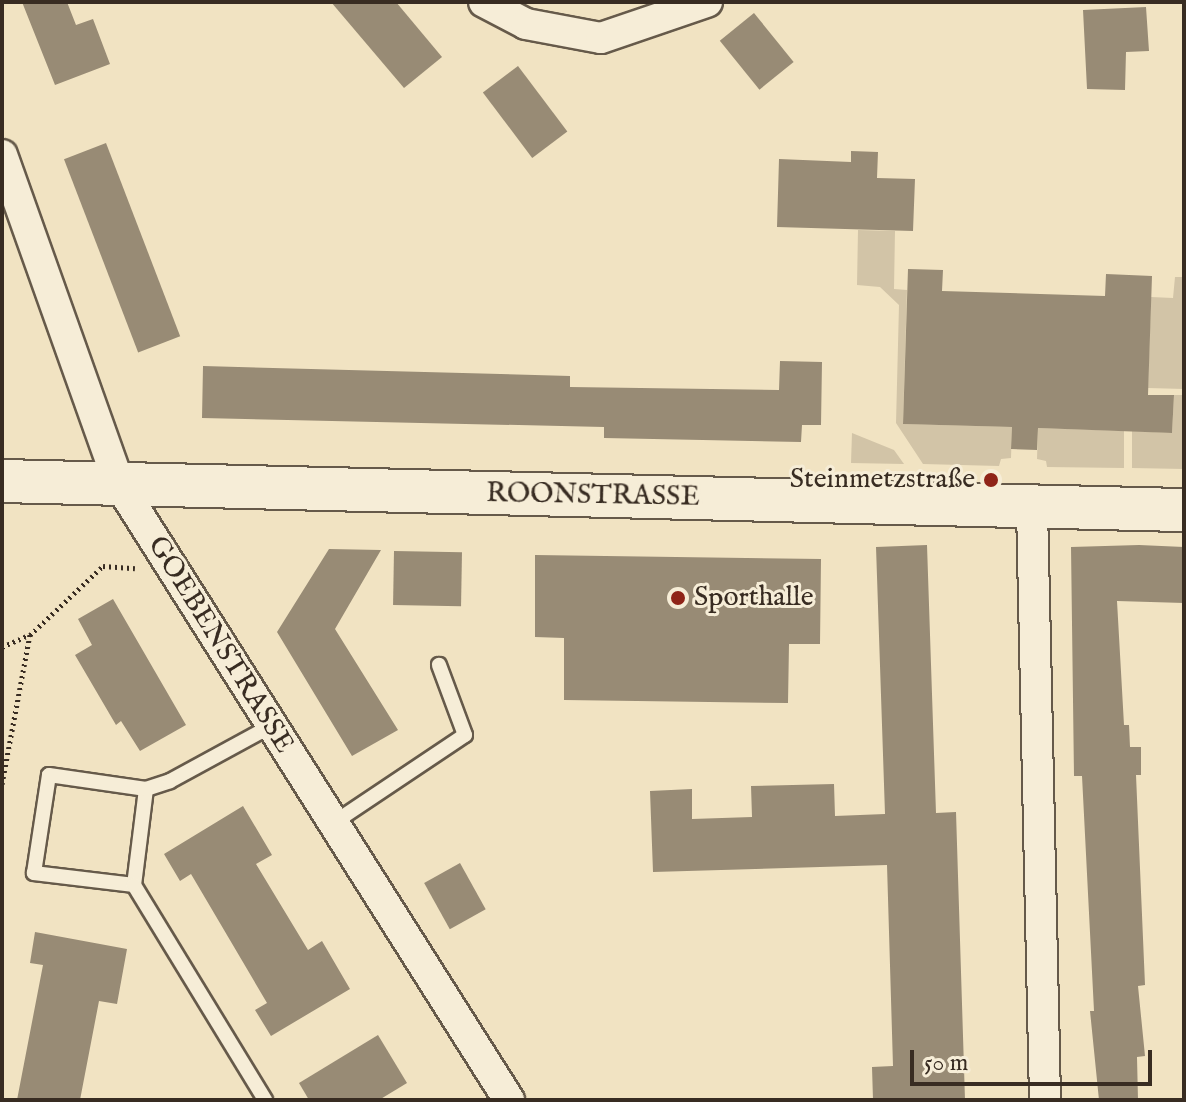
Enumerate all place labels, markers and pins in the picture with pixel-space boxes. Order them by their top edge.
place label: Steinmetzstraße [790,463,975,497]
marker: Steinmetzstraße [982,471,1000,489]
place label: Sporthalle [694,581,813,615]
marker: Sporthalle [669,589,687,607]

